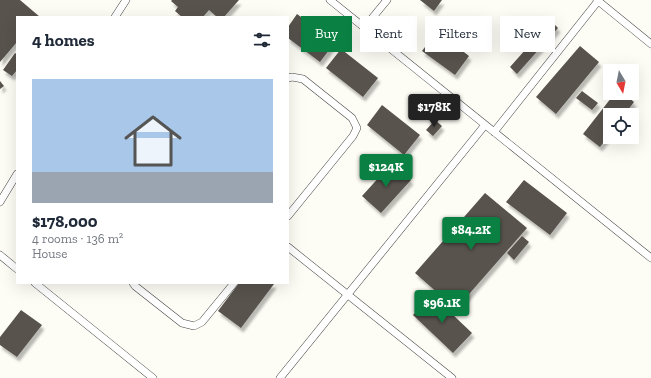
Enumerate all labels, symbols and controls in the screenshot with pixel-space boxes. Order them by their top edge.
chip: Buy [301,16,352,52]
chip: Rent [360,16,417,52]
chip: Filters [425,16,492,52]
chip: New [500,16,555,52]
icon: filters [251,29,273,51]
text: 4 homes [32,30,95,50]
north arrow [603,64,639,100]
map controls [603,64,639,144]
pin: $178K [406,94,462,128]
text: $178K [417,99,451,114]
icon: home [117,105,189,177]
button: locate [603,108,639,144]
pin: $124K [358,154,414,188]
text: $124K [369,159,403,174]
text: $178,000 [32,211,98,231]
pin: $84.2K [438,217,504,251]
text: $84.2K [451,222,491,237]
text: 4 rooms · 136 m² [32,231,123,246]
text: House [32,246,67,261]
pin: $96.1K [409,290,475,324]
text: $96.1K [423,295,461,310]

